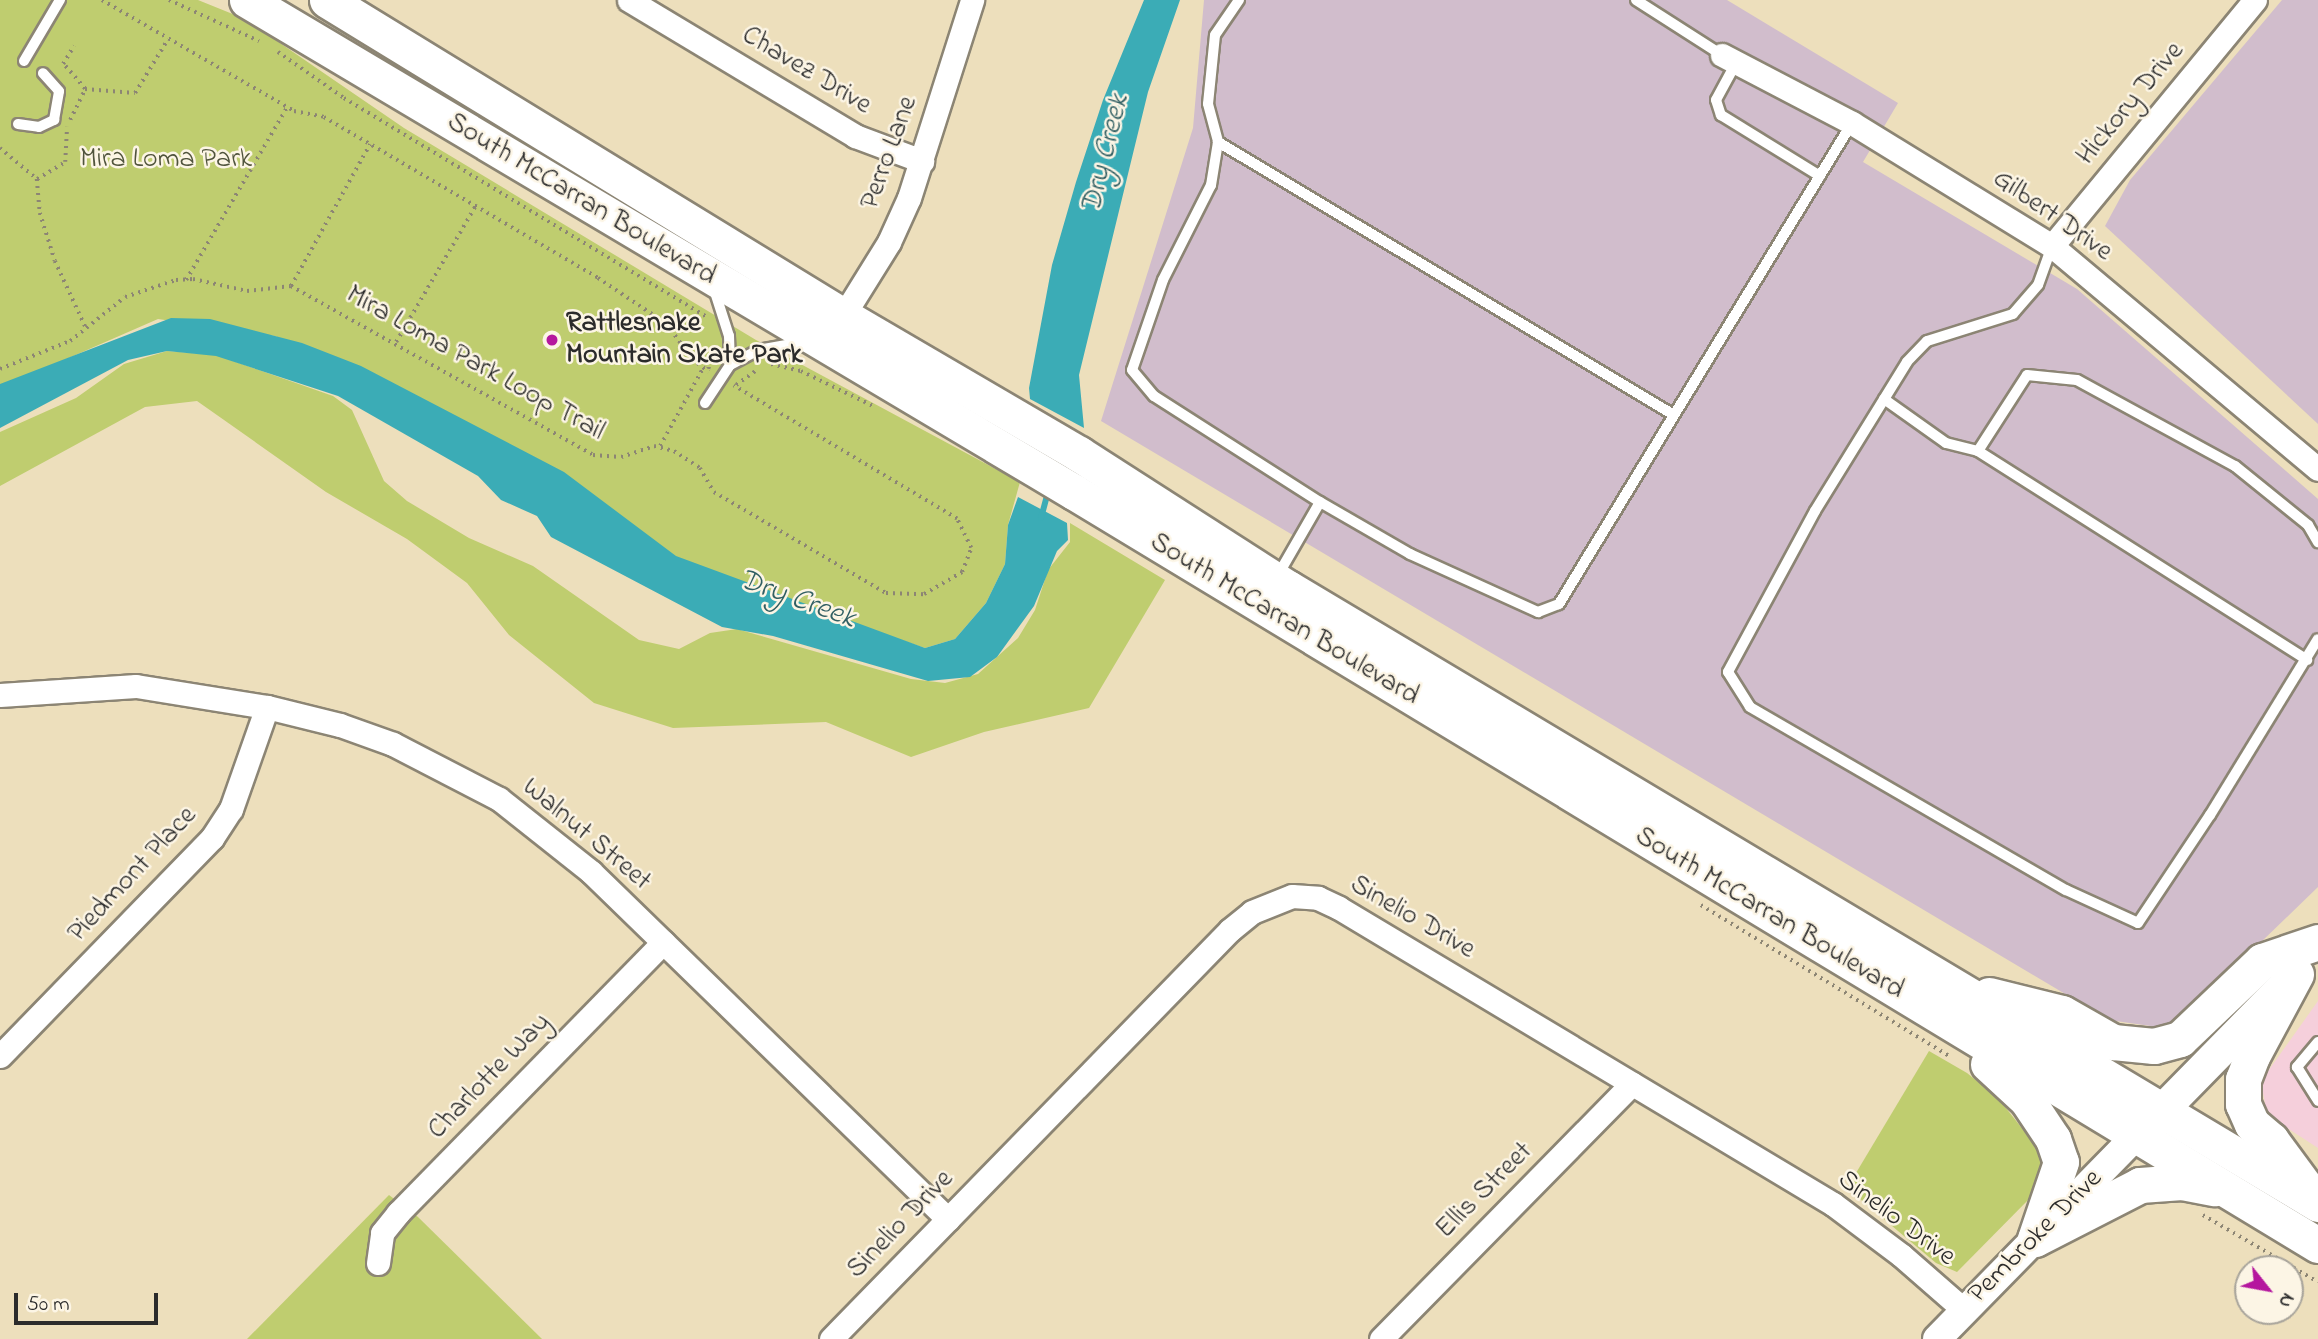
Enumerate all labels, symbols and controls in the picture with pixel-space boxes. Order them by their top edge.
street label: Chavez Drive [735,19,877,123]
street label: Hickory Drive [2070,36,2192,172]
water label: Dry Creek [1074,91,1138,217]
street label: Perro Lane [854,92,926,214]
street label: South McCarran Boulevard [440,106,722,294]
park label: Mira Loma Park [80,143,252,177]
street label: Gilbert Drive [1986,163,2118,269]
street label: Mira Loma Park Loop Trail [340,279,610,449]
place label: Rattlesnake Mountain Skate Park [566,307,803,373]
marker: Rattlesnake Mountain Skate Park [544,332,560,348]
street label: South McCarran Boulevard [1143,526,1425,714]
water label: Dry Creek [734,562,860,638]
street label: Walnut Street [515,771,657,899]
street label: Piedmont Place [61,800,205,950]
street label: South McCarran Boulevard [1628,820,1910,1008]
street label: Sinelio Drive [1343,869,1481,967]
street label: Charlotte Way [421,1007,559,1147]
street label: Ellis Street [1430,1136,1540,1246]
street label: Sinelio Drive [841,1163,961,1287]
street label: Pembroke Drive [1962,1163,2110,1311]
street label: Sinelio Drive [1830,1164,1962,1274]
north arrow [2234,1255,2304,1325]
scale bar [18,1280,161,1324]
text: N [2271,1288,2301,1312]
text: 50 m [27,1290,70,1320]

